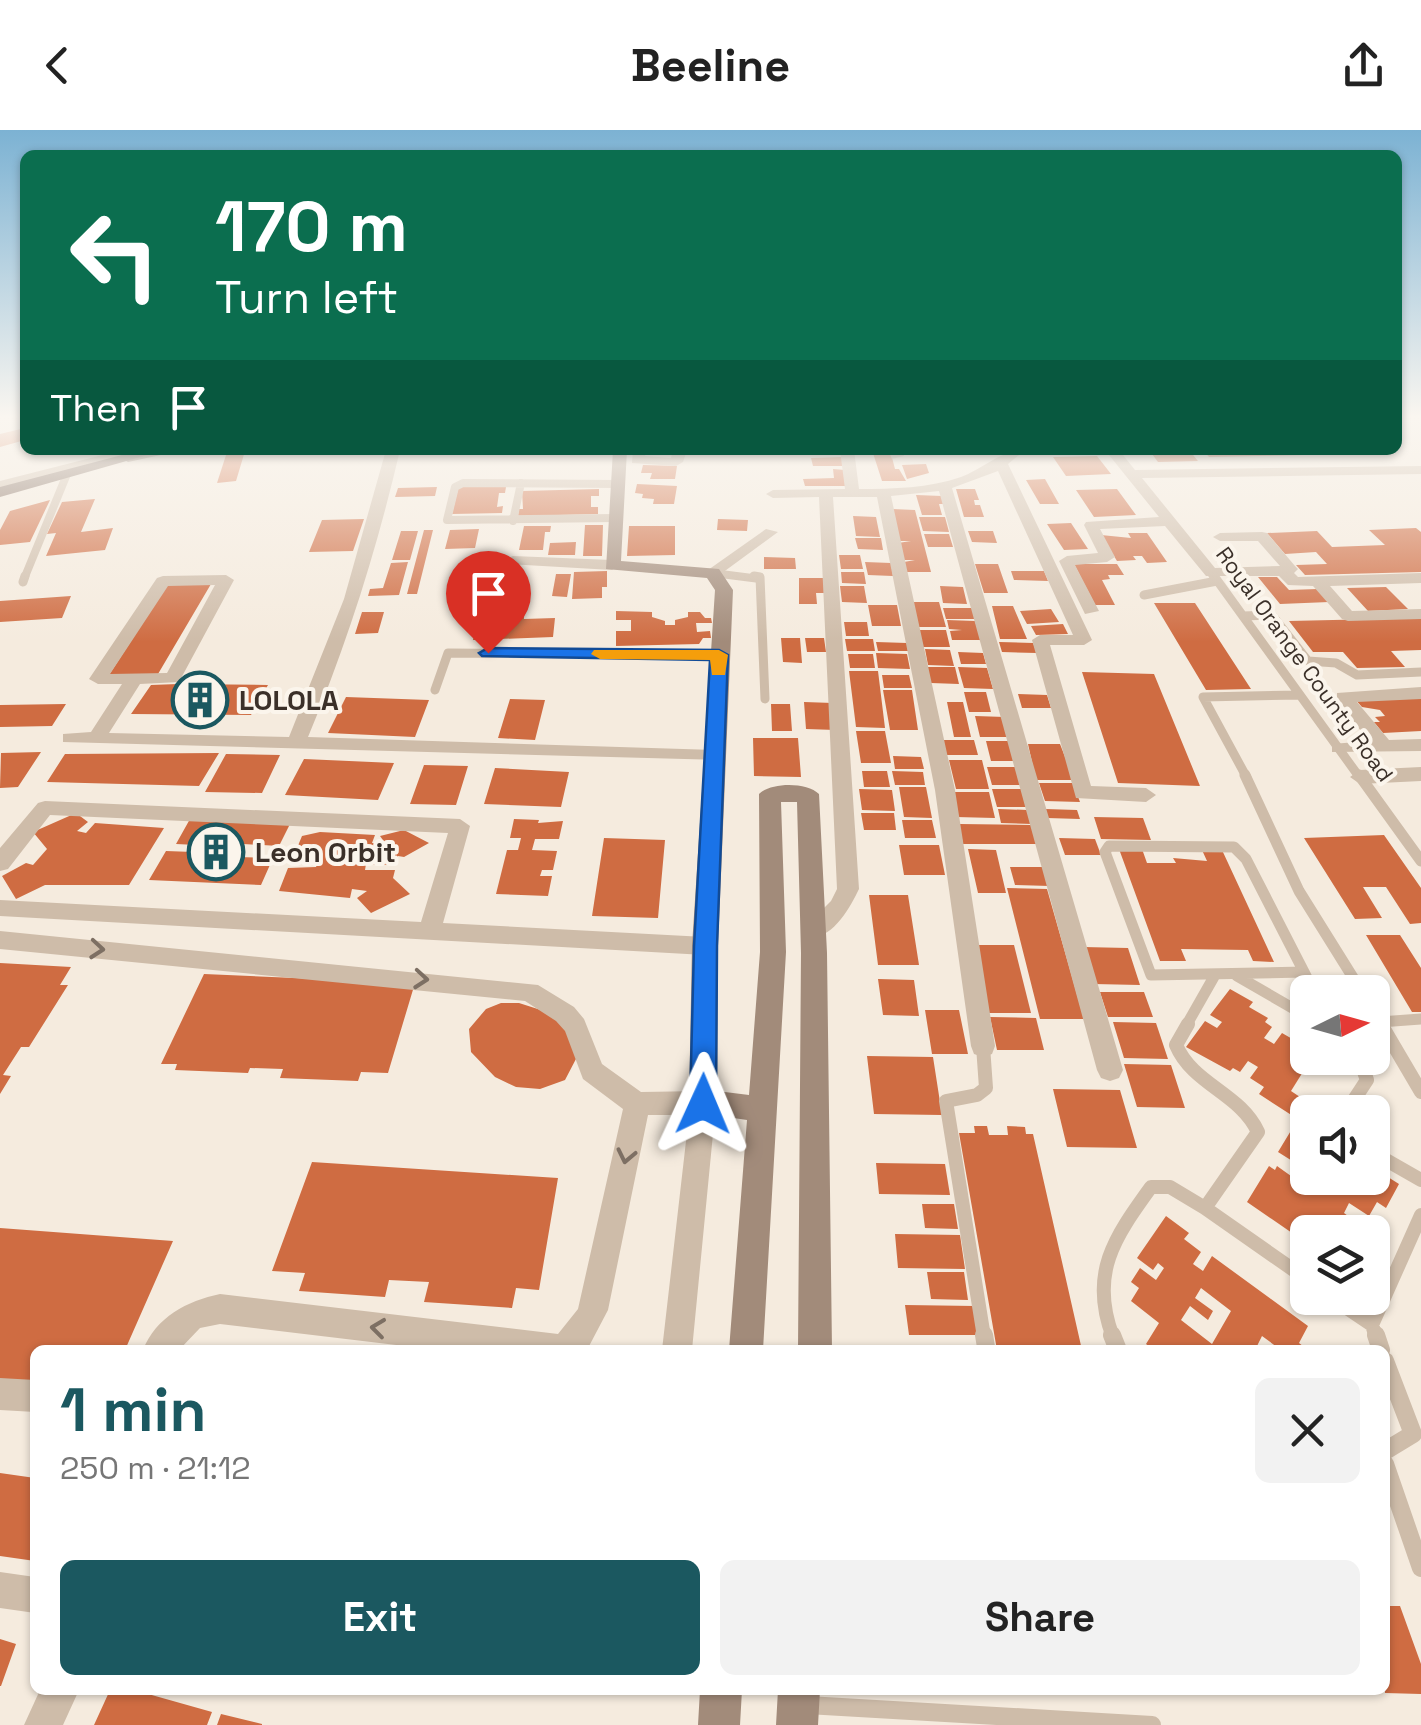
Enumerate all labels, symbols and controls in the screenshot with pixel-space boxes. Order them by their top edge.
text: Beeline [631,37,790,94]
icon: back [30,38,85,93]
icon: share [1336,38,1391,93]
text: 170 m [215,182,408,271]
icon: left [50,190,180,320]
text: Turn left [215,269,398,326]
icon: arrive [161,380,216,435]
text: Then [50,384,141,432]
street label: Royal Orange County Road [1210,541,1400,787]
pin [446,551,531,654]
icon: arrive [461,566,516,621]
building icon: LOLOLA [170,670,230,730]
place label: LOLOLA [239,682,339,718]
building icon: Leon Orbit [186,822,246,882]
place label: Leon Orbit [255,834,396,870]
one-way arrow [90,937,106,959]
one-way arrow [413,967,429,989]
north arrow [1290,975,1390,1075]
map controls [1290,975,1390,1315]
position arrow [651,1052,755,1156]
button: sound [1290,1095,1390,1195]
one-way arrow [617,1147,638,1164]
button: layers [1290,1215,1390,1315]
one-way arrow [369,1318,385,1339]
text: 1 min [60,1372,207,1449]
button: close [1255,1378,1360,1483]
text: 250 m · 21:12 [60,1448,251,1488]
button: Exit [60,1560,700,1675]
button: Share [720,1560,1360,1675]

